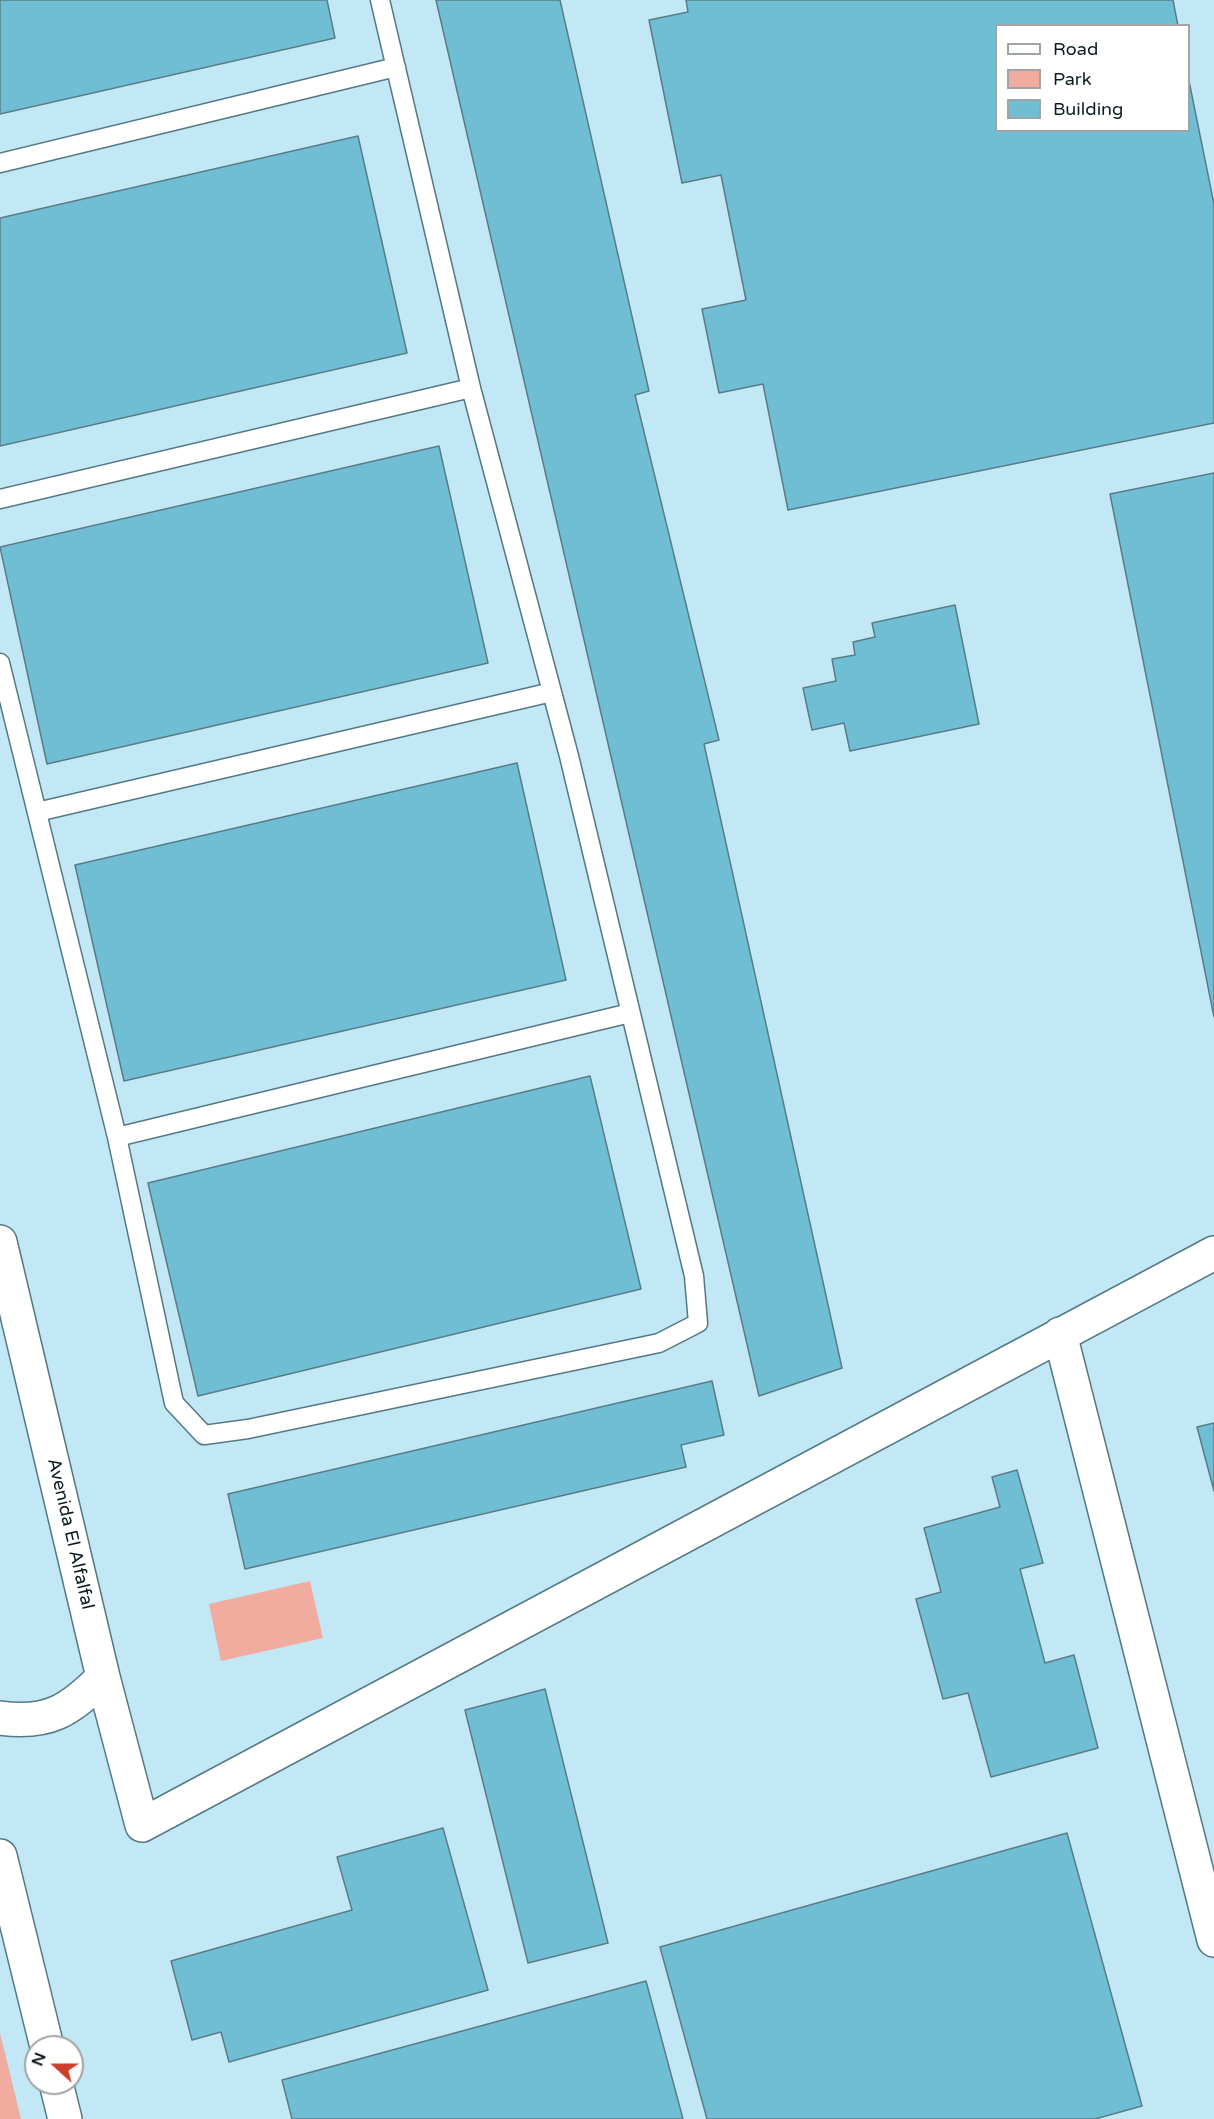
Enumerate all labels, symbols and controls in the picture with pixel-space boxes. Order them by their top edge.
legend [995,24,1190,132]
text: Road [1053,38,1098,60]
text: Park [1053,68,1091,90]
text: Building [1053,98,1123,120]
street label: Avenida El Alfalfal [42,1456,98,1612]
north arrow [24,2035,84,2095]
text: N [27,2050,51,2069]

